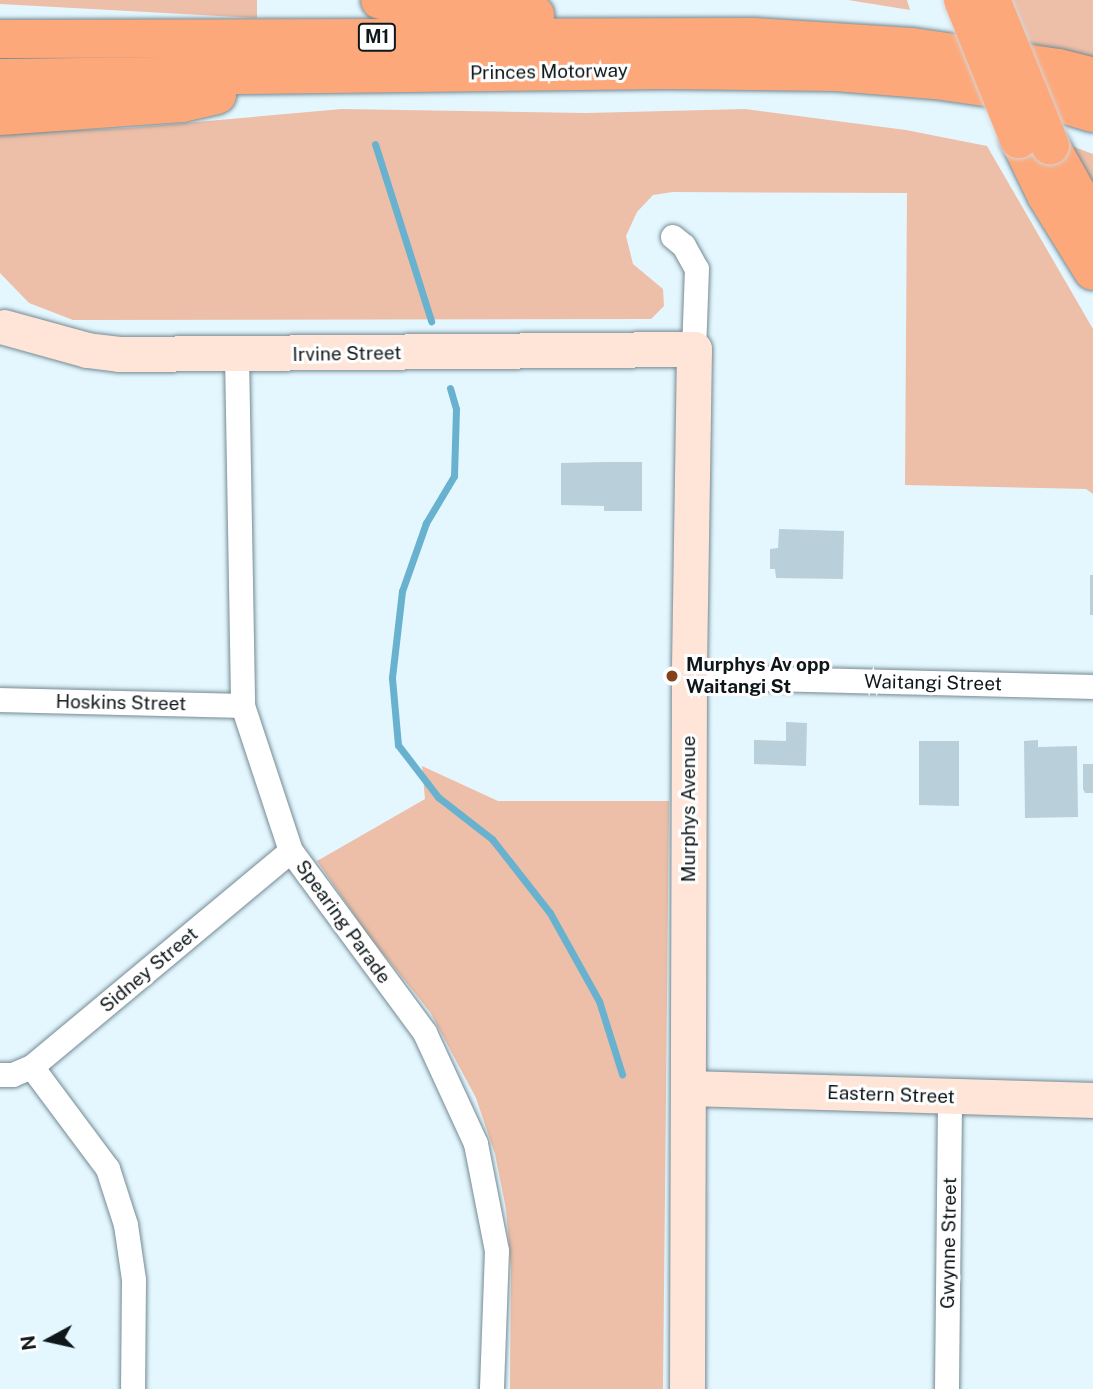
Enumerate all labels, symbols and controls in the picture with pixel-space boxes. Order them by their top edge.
road number: M1 [358,22,396,52]
street label: Princes Motorway [470,59,628,85]
street label: Irvine Street [292,342,402,366]
place label: Murphys Av opp Waitangi St [686,654,830,698]
marker: Murphys Av opp Waitangi St [664,668,680,684]
street label: Waitangi Street [864,670,1002,696]
street label: Hoskins Street [55,690,187,716]
street label: Murphys Avenue [678,736,700,882]
street label: Spearing Parade [291,856,395,988]
street label: Sidney Street [95,922,203,1018]
street label: Eastern Street [827,1081,955,1109]
street label: Gwynne Street [936,1177,962,1309]
north arrow [14,1305,84,1375]
text: N [16,1334,40,1352]

